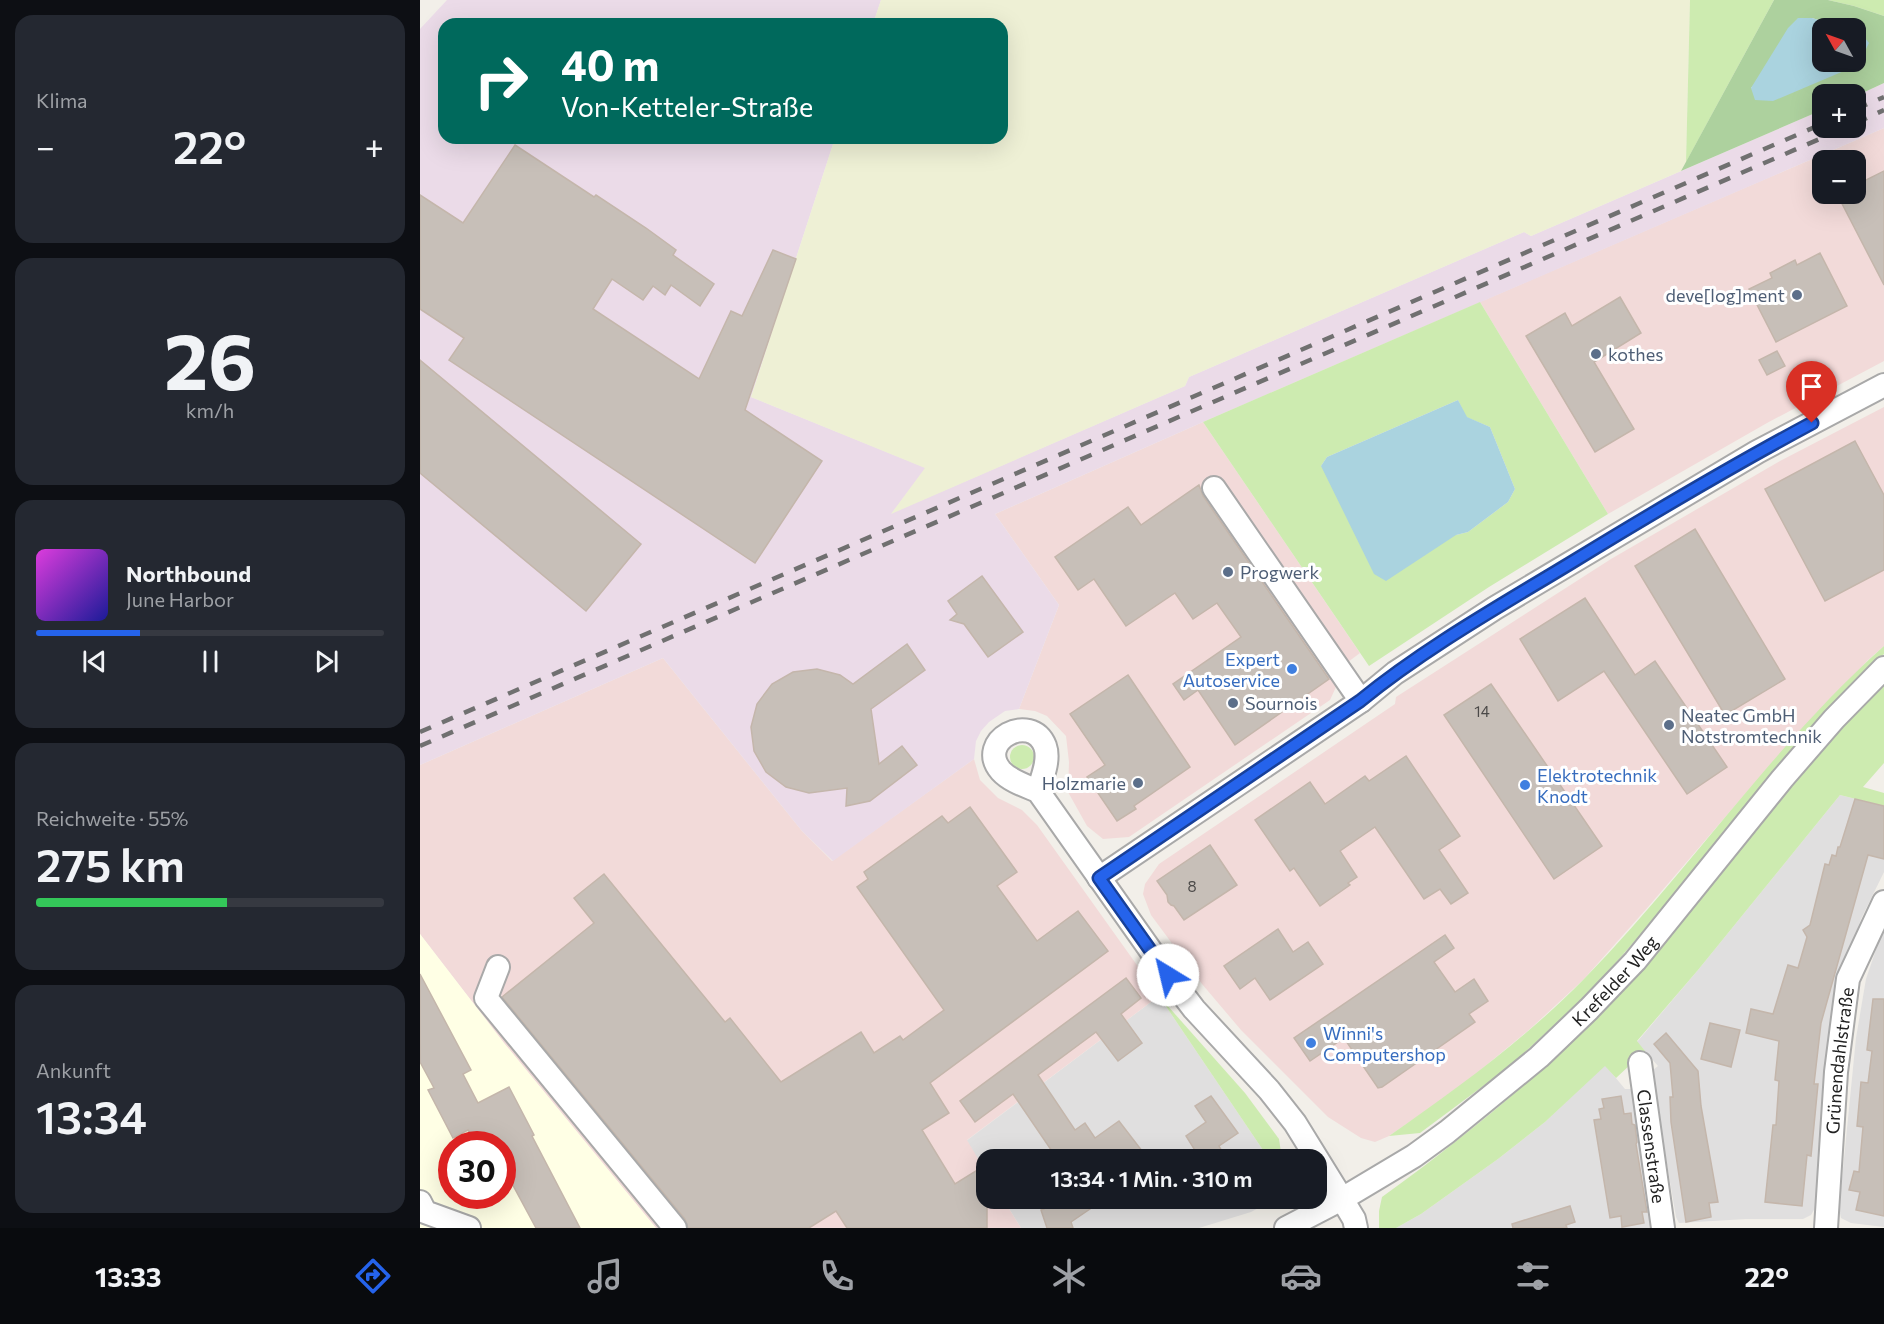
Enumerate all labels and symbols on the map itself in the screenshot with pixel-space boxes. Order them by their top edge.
north arrow [1812,18,1866,72]
place label: deve[log]ment [1666,284,1785,306]
marker: deve[log]ment [1790,288,1804,302]
place label: kothes [1608,343,1663,365]
marker: kothes [1589,347,1603,361]
pin [1786,361,1837,423]
place label: Progwerk [1240,561,1319,583]
marker: Progwerk [1221,565,1235,579]
place label: Expert Autoservice [1183,648,1280,691]
marker: Expert Autoservice [1285,662,1299,676]
place label: Sournois [1245,692,1317,714]
marker: Sournois [1226,696,1240,710]
house number: 14 [1474,702,1490,720]
place label: Neatec GmbH Notstromtechnik [1681,704,1822,747]
marker: Neatec GmbH Notstromtechnik [1662,718,1676,732]
place label: Elektrotechnik Knodt [1537,764,1657,807]
place label: Holzmarie [1042,772,1126,794]
marker: Holzmarie [1131,776,1145,790]
marker: Elektrotechnik Knodt [1518,778,1532,792]
house number: 8 [1187,877,1197,895]
street label: Krefelder Weg [1567,931,1662,1031]
position arrow [1136,943,1200,1007]
street label: Grünendahlstraße [1821,986,1858,1135]
place label: Winni's Computershop [1323,1022,1446,1065]
marker: Winni's Computershop [1304,1036,1318,1050]
street label: Classenstraße [1633,1088,1670,1205]
speed limit sign: 30 [438,1131,516,1209]

